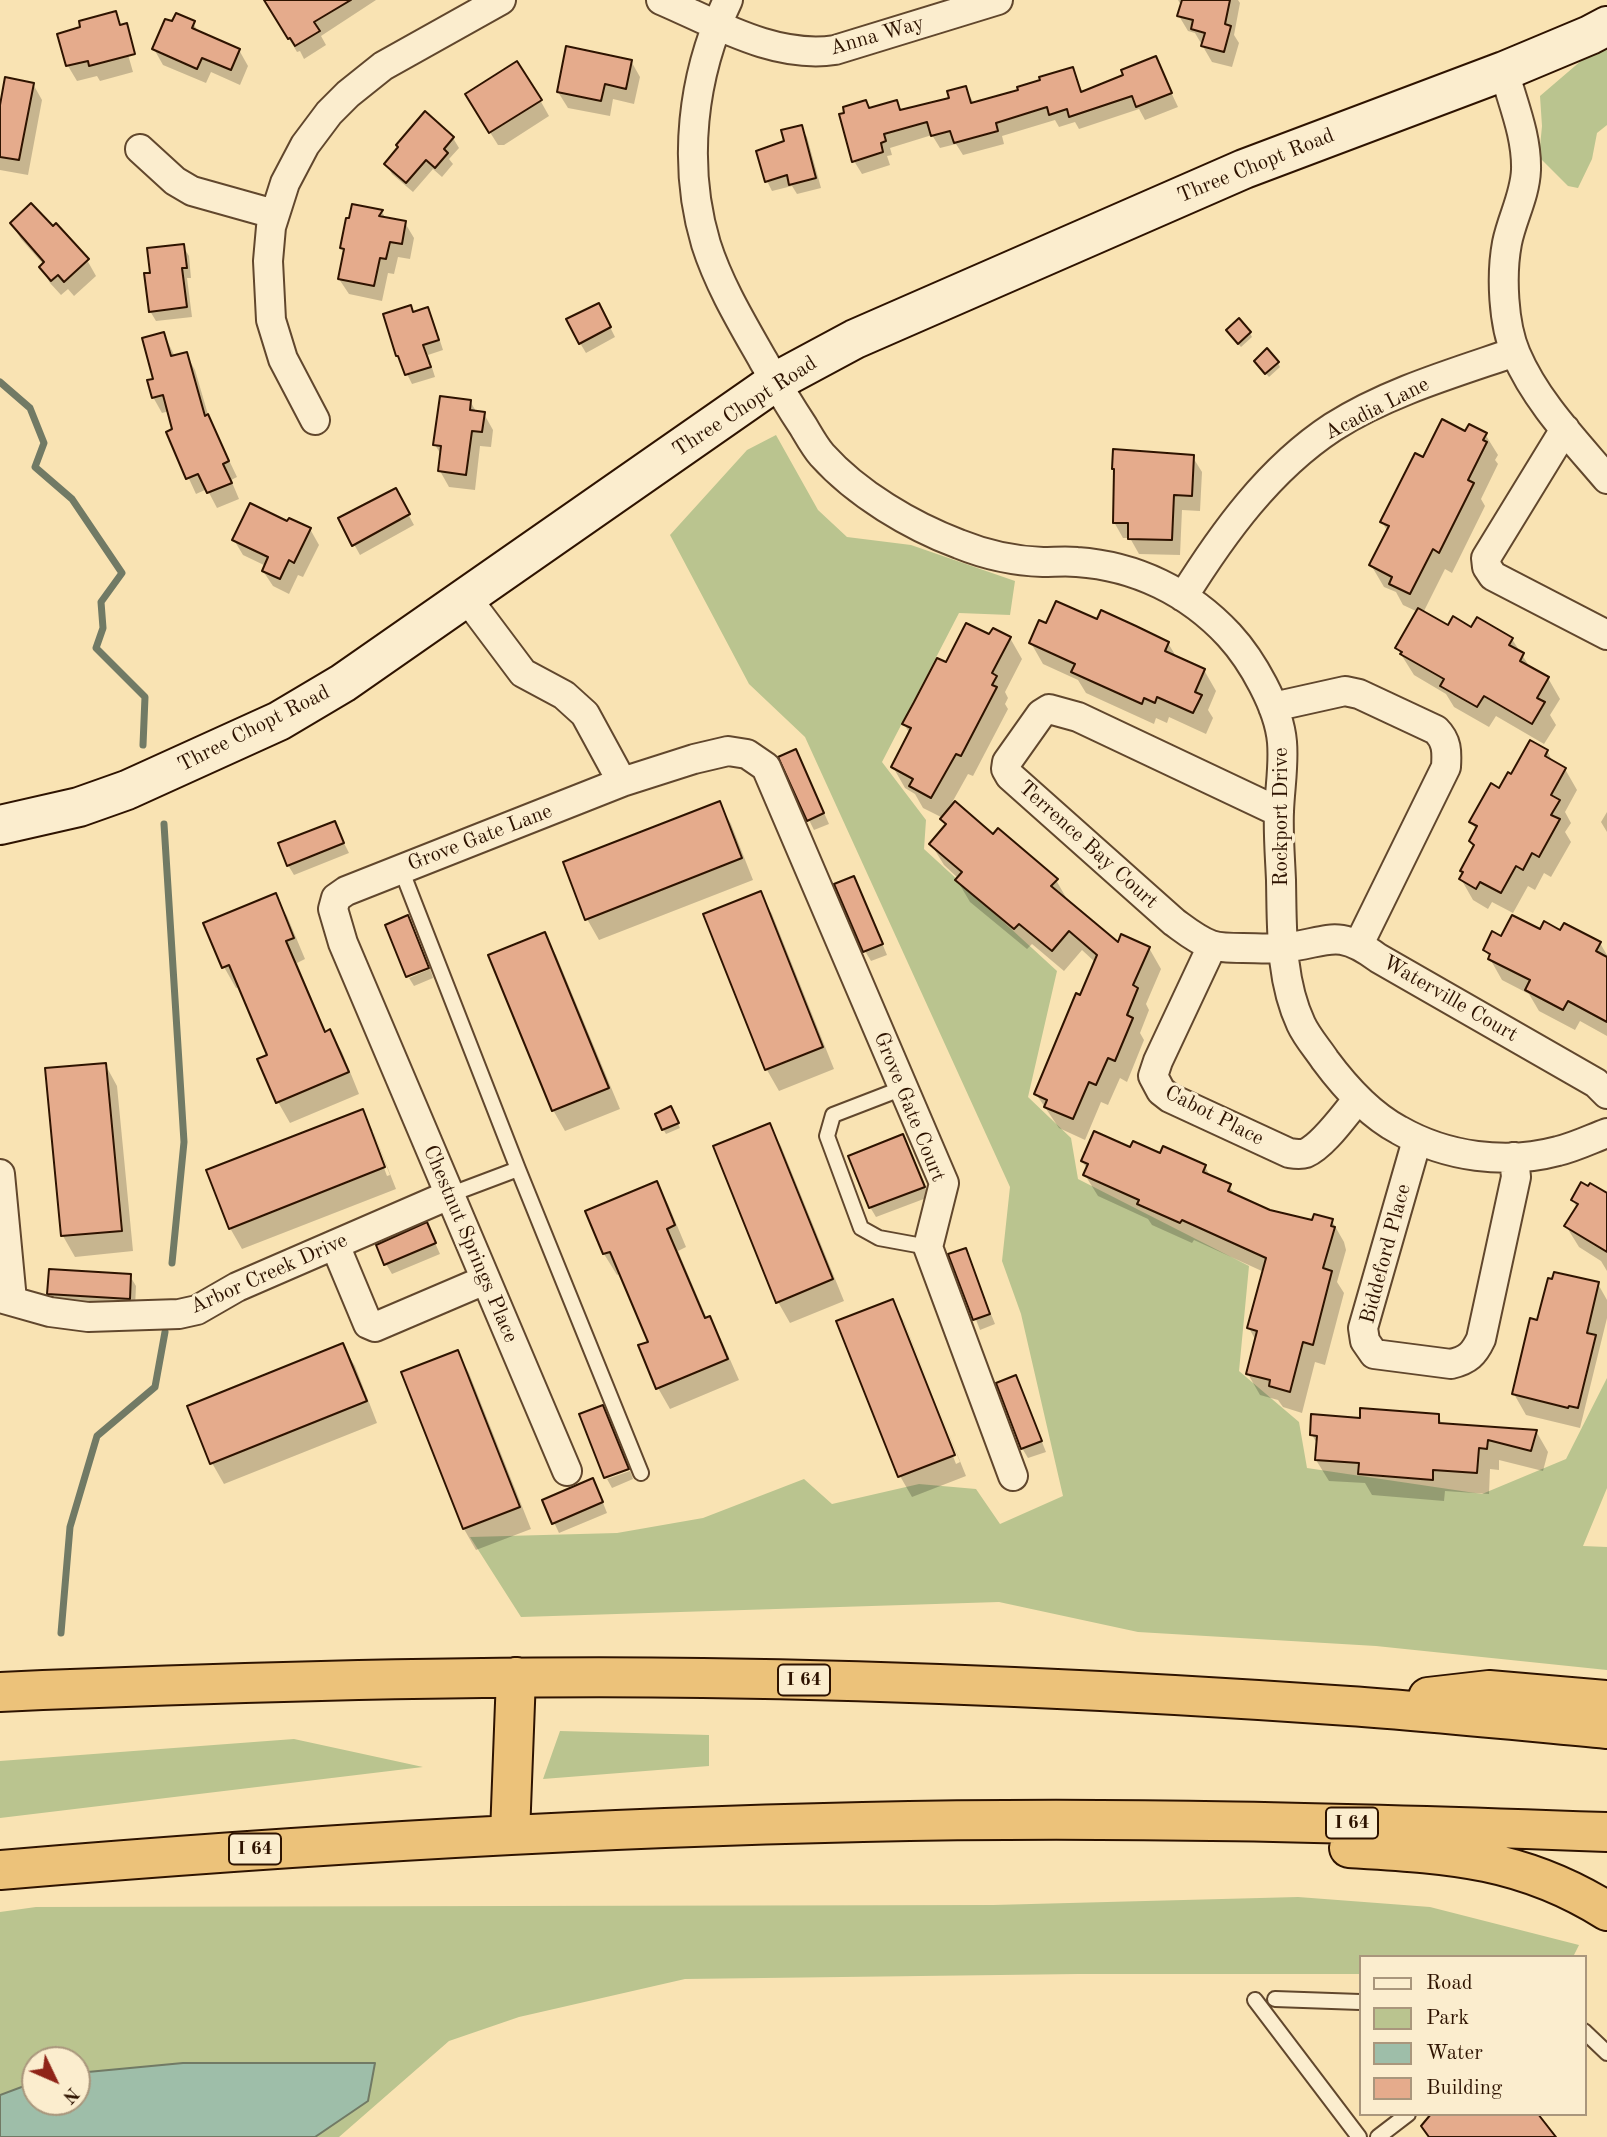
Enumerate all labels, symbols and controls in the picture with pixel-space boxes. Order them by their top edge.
street label: Anna Way [827,11,927,61]
street label: Three Chopt Road [1174,123,1338,209]
street label: Three Chopt Road [668,351,822,463]
street label: Acadia Lane [1321,372,1433,446]
street label: Three Chopt Road [174,680,334,778]
street label: Rockport Drive [1268,747,1294,887]
street label: Terrence Bay Court [1013,776,1163,914]
street label: Grove Gate Lane [404,799,556,877]
street label: Waterville Court [1378,950,1522,1048]
street label: Grove Gate Court [868,1029,950,1185]
street label: Cabot Place [1160,1080,1268,1152]
street label: Chestnut Springs Place [417,1141,523,1347]
street label: Biddeford Place [1355,1181,1417,1327]
street label: Arbor Creek Drive [186,1228,352,1320]
road number: I 64 [778,1664,830,1696]
road number: I 64 [1326,1808,1378,1839]
road number: I 64 [229,1834,281,1865]
legend [1358,1955,1586,2116]
text: Road [1426,1973,1473,1994]
text: Park [1426,2008,1469,2029]
text: Water [1426,2043,1483,2064]
north arrow [21,2046,91,2116]
text: Building [1426,2078,1502,2099]
text: N [58,2083,82,2106]

